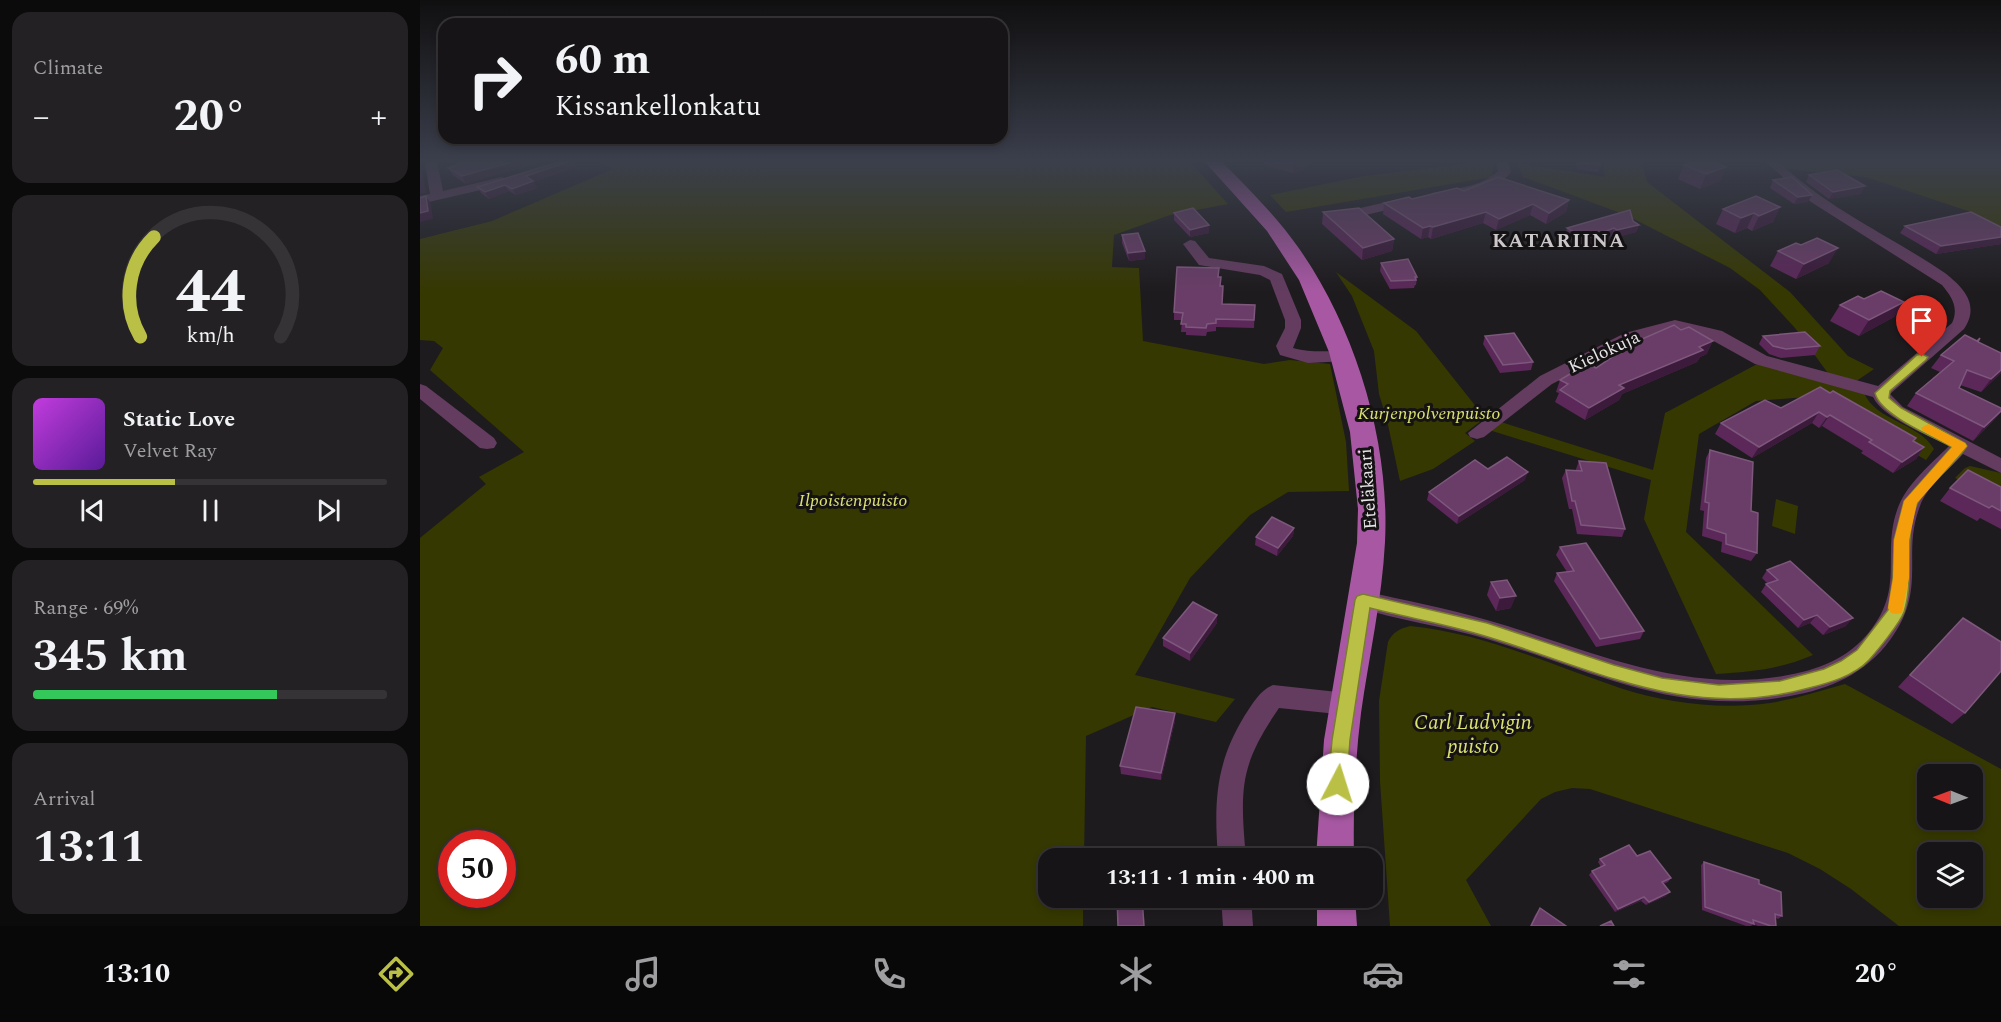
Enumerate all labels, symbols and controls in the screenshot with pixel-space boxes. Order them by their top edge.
text: 60 m [555,29,650,92]
icon: right [456,42,534,120]
text: Climate [33,53,103,83]
text: 20° [174,82,247,151]
text: Kissankellonkatu [555,86,761,128]
text: − [33,92,50,142]
text: + [371,92,387,142]
district label: KATARIINA [1492,226,1626,256]
text: 44 [175,245,245,340]
pin [1896,295,1947,357]
icon: arrive [1905,304,1938,337]
text: km/h [186,320,234,353]
street label: Kielokuja [1564,324,1645,380]
park label: Kurjenpolvenpuisto [1358,400,1500,427]
text: Static Love [123,403,235,436]
text: Velvet Ray [123,436,216,466]
street label: Eteläkaari [1352,448,1384,530]
park label: Ilpoistenpuisto [799,487,907,514]
icon: previous [76,494,109,527]
icon: pause [194,494,227,527]
icon: next [312,494,345,527]
text: Range · 69% [33,593,138,623]
text: 345 km [33,622,188,691]
park label: Carl Ludvigin puisto [1414,707,1532,763]
position arrow [1306,752,1370,816]
north arrow [1917,764,1983,830]
map controls [1917,764,1983,908]
text: Arrival [33,784,95,814]
text: 13:11 [33,813,146,882]
speed limit sign: 50 [438,830,516,908]
button: layers [1917,842,1983,908]
text: 13:11 · 1 min · 400 m [1106,861,1315,894]
text: 13:10 [102,953,170,995]
icon: directions [375,953,417,995]
icon: music [622,953,664,995]
icon: phone [868,953,910,995]
icon: climate [1115,953,1157,995]
icon: car [1362,953,1404,995]
icon: filters [1608,953,1650,995]
text: 20° [1855,953,1899,995]

